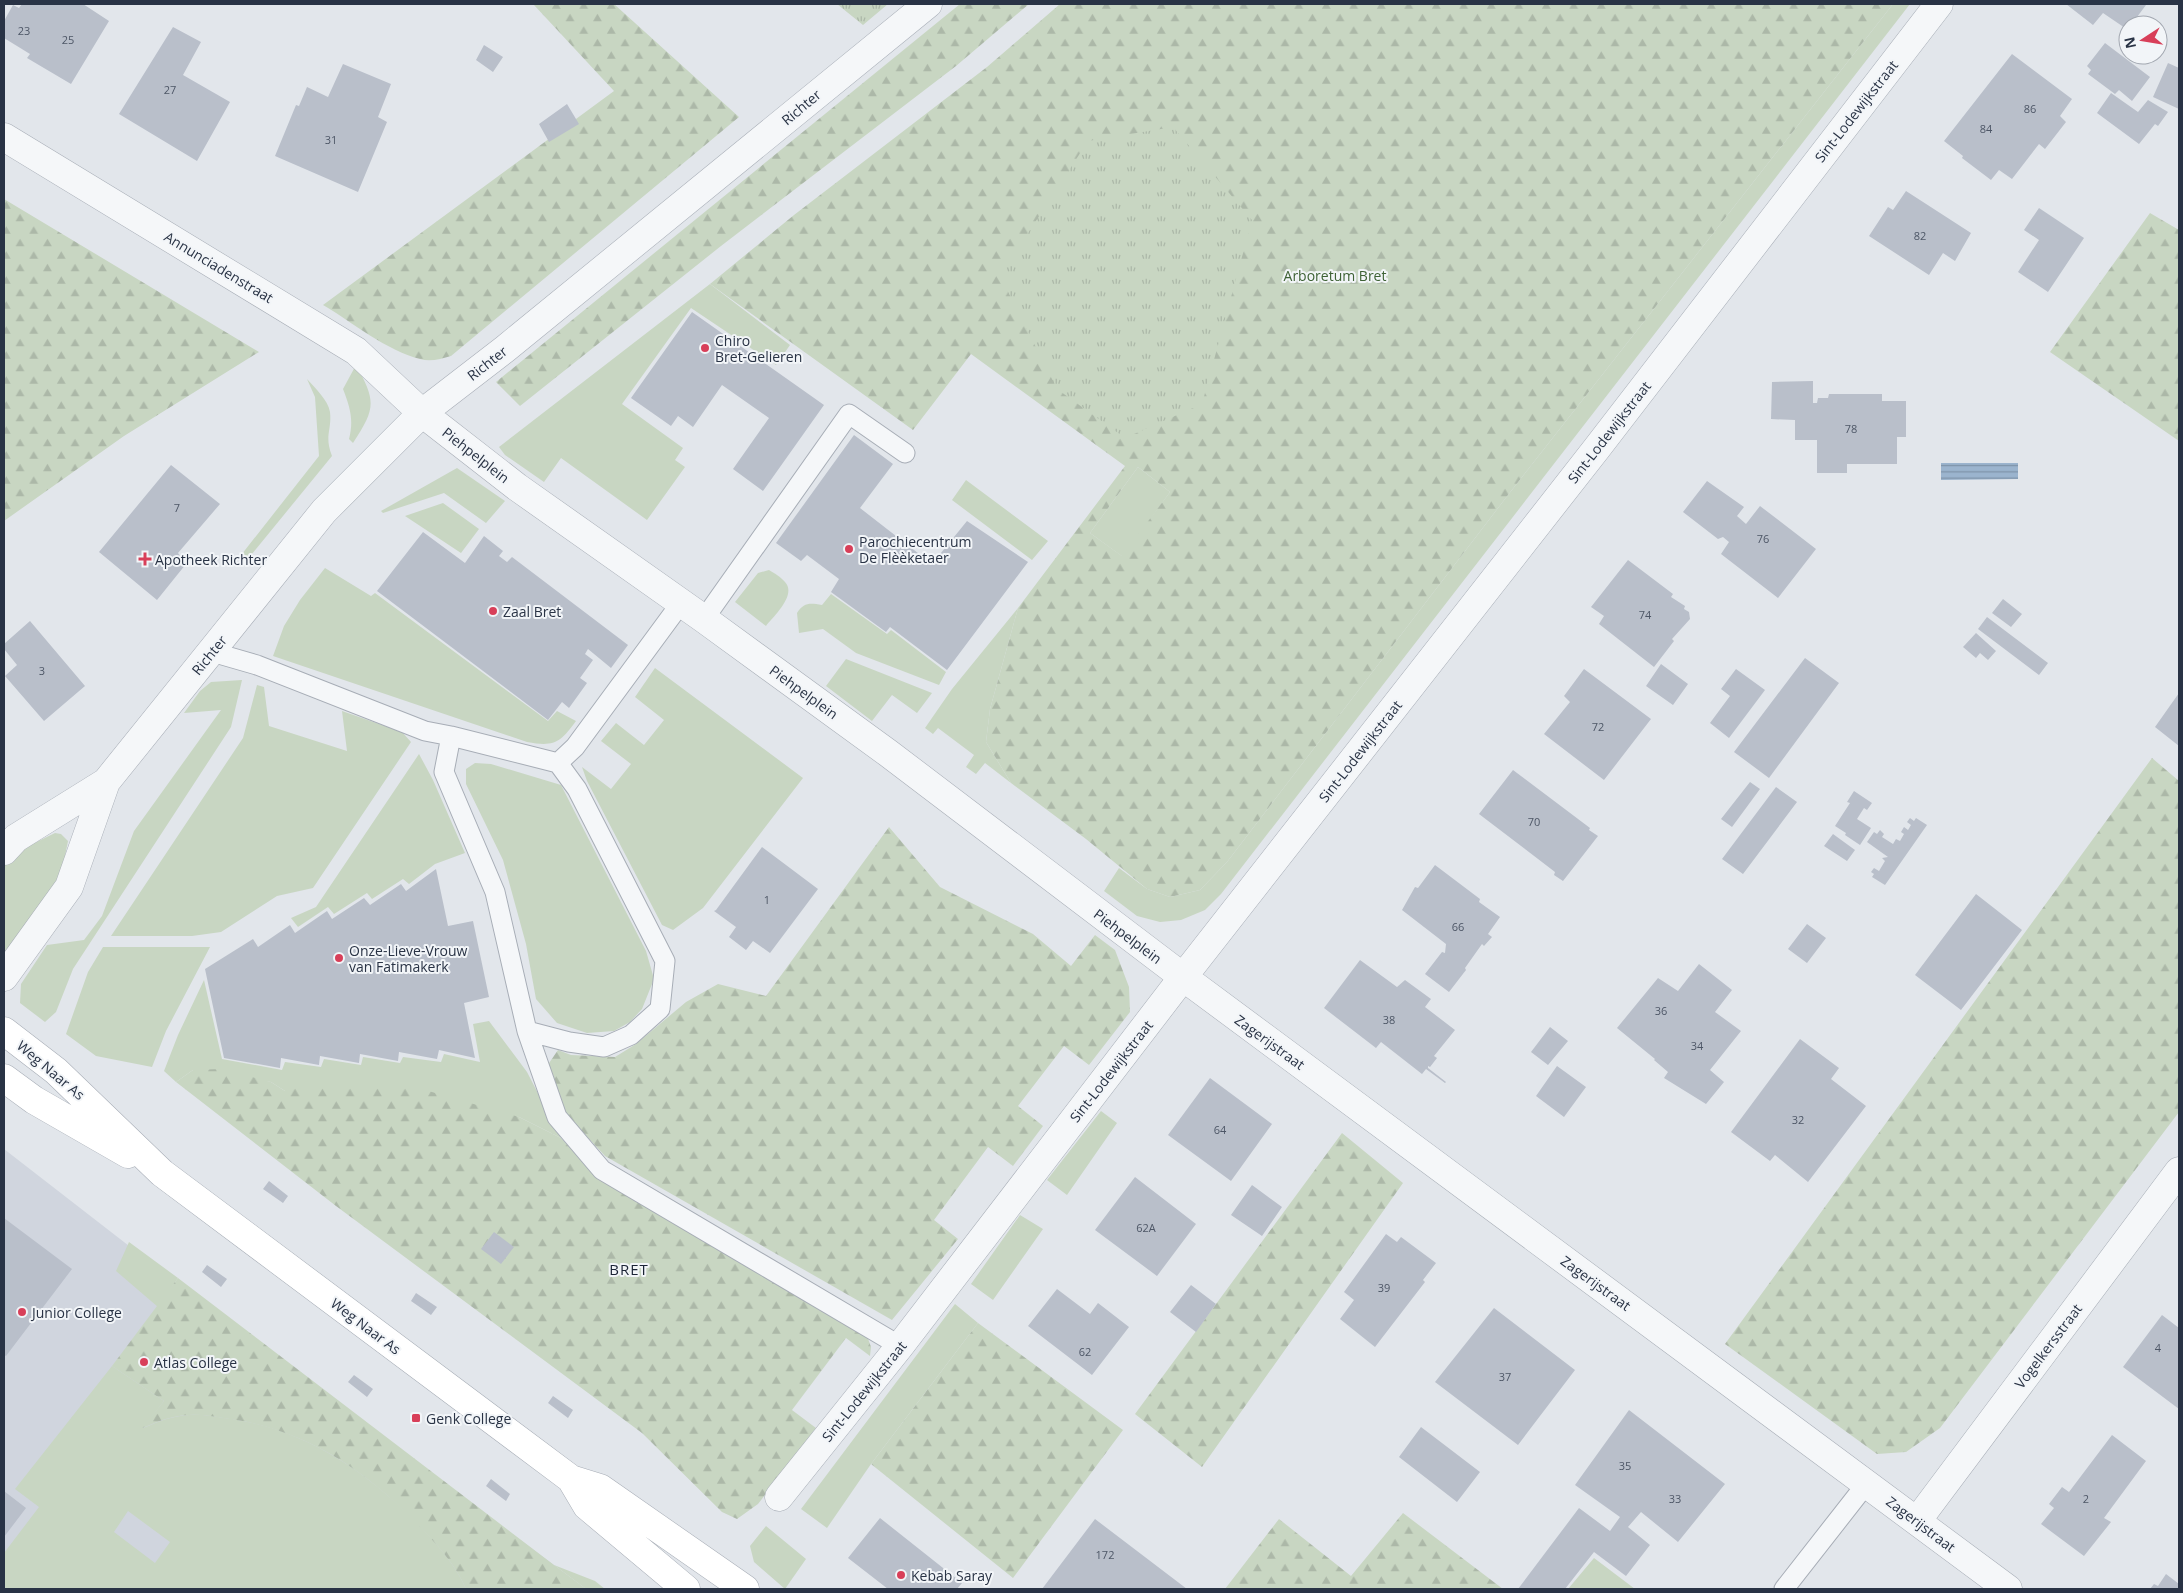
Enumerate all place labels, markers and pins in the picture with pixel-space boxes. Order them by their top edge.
place label: Chiro Bret-Gelieren [715,331,802,366]
marker: Chiro Bret-Gelieren [699,342,711,354]
place label: Parochiecentrum De Flèèketaer [859,532,971,567]
marker: Parochiecentrum De Flèèketaer [843,543,855,555]
place label: Apotheek Richter [155,550,267,569]
marker: Apotheek Richter [139,553,151,565]
place label: Zaal Bret [503,602,561,621]
marker: Zaal Bret [487,605,499,617]
place label: Onze-Lieve-Vrouw van Fatimakerk [349,941,468,976]
marker: Onze-Lieve-Vrouw van Fatimakerk [333,952,345,964]
place label: Junior College [30,1303,122,1322]
marker: Junior College [16,1306,28,1318]
place label: Atlas College [154,1353,237,1372]
marker: Atlas College [138,1356,150,1368]
place label: Genk College [426,1409,511,1428]
marker: Genk College [410,1412,422,1424]
place label: Kebab Saray [911,1566,993,1585]
marker: Kebab Saray [895,1569,907,1581]

